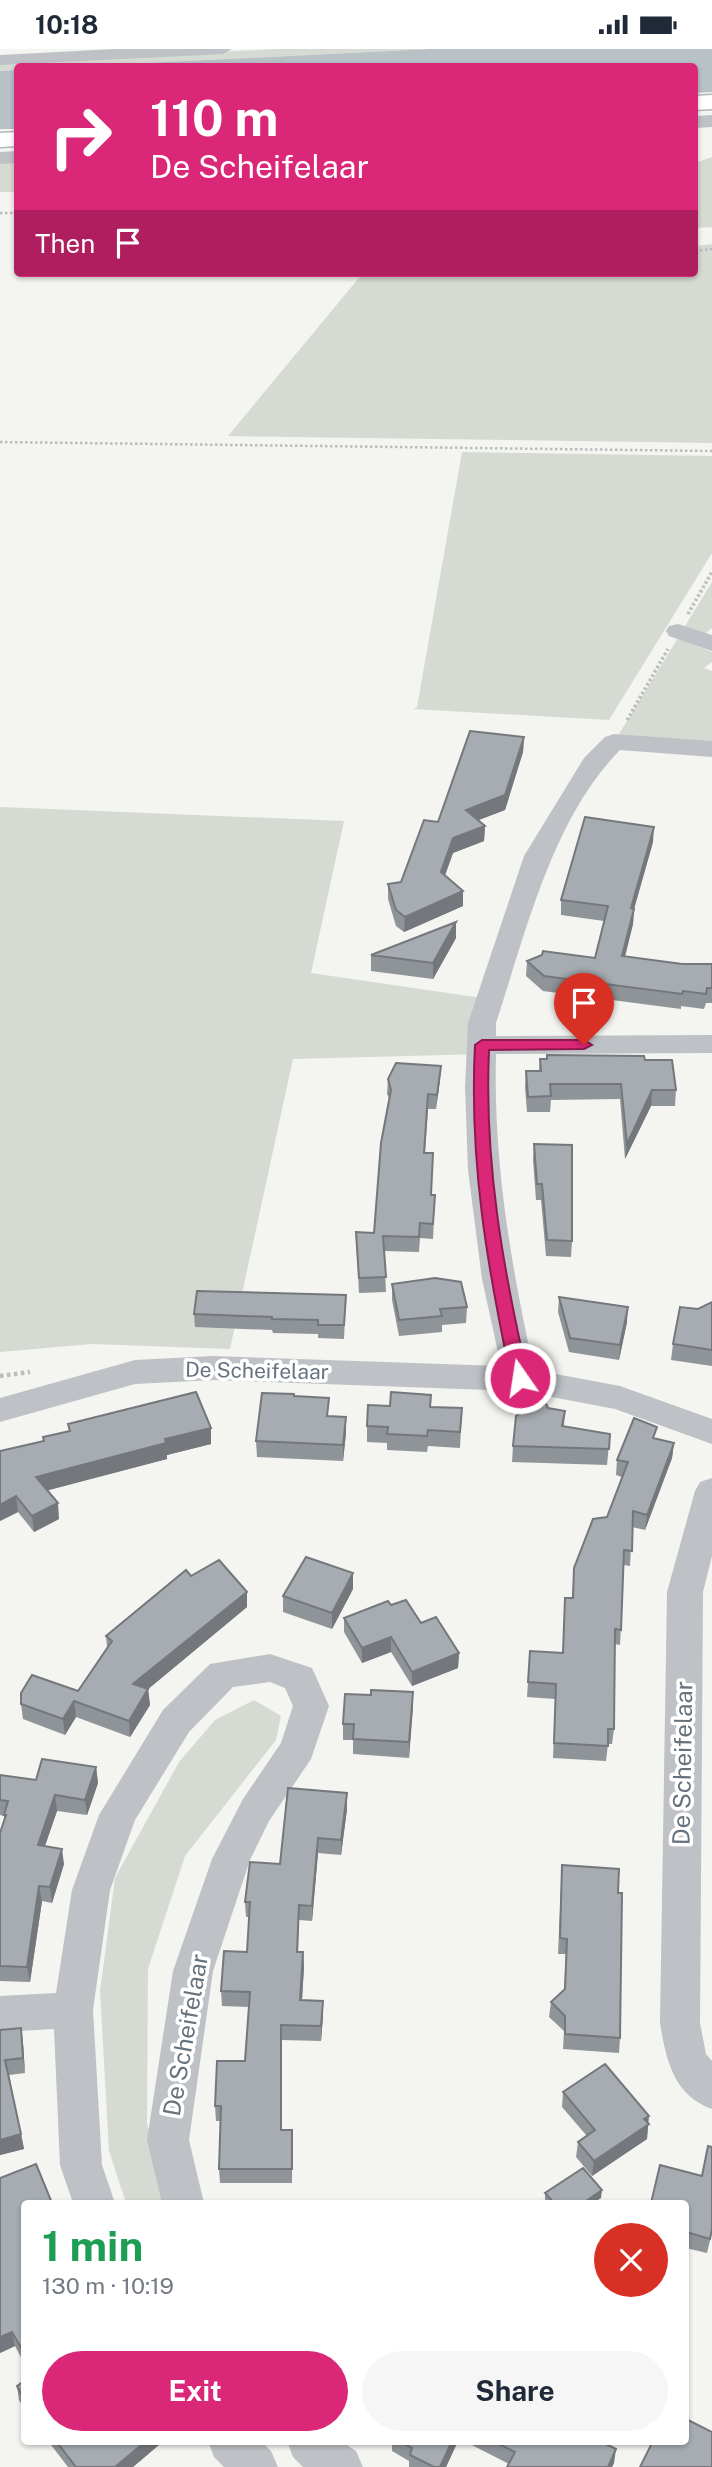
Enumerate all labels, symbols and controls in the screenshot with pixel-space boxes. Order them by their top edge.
text: 10:18 [35,9,98,40]
text: 110 m [150,89,278,147]
icon: right [35,91,126,182]
text: De Scheifelaar [150,148,369,185]
icon: arrive [109,224,147,262]
text: Then [35,228,95,259]
pin [554,973,614,1045]
icon: arrive [565,984,603,1022]
position arrow [483,1341,557,1415]
street label: De Scheifelaar [185,1357,329,1384]
street label: De Scheifelaar [667,1681,697,1845]
street label: De Scheifelaar [157,1952,213,2118]
text: 1 min [42,2221,143,2270]
button: close [594,2223,668,2297]
text: 130 m · 10:19 [42,2272,174,2299]
button: Exit [42,2351,348,2431]
button: Share [362,2351,668,2431]

